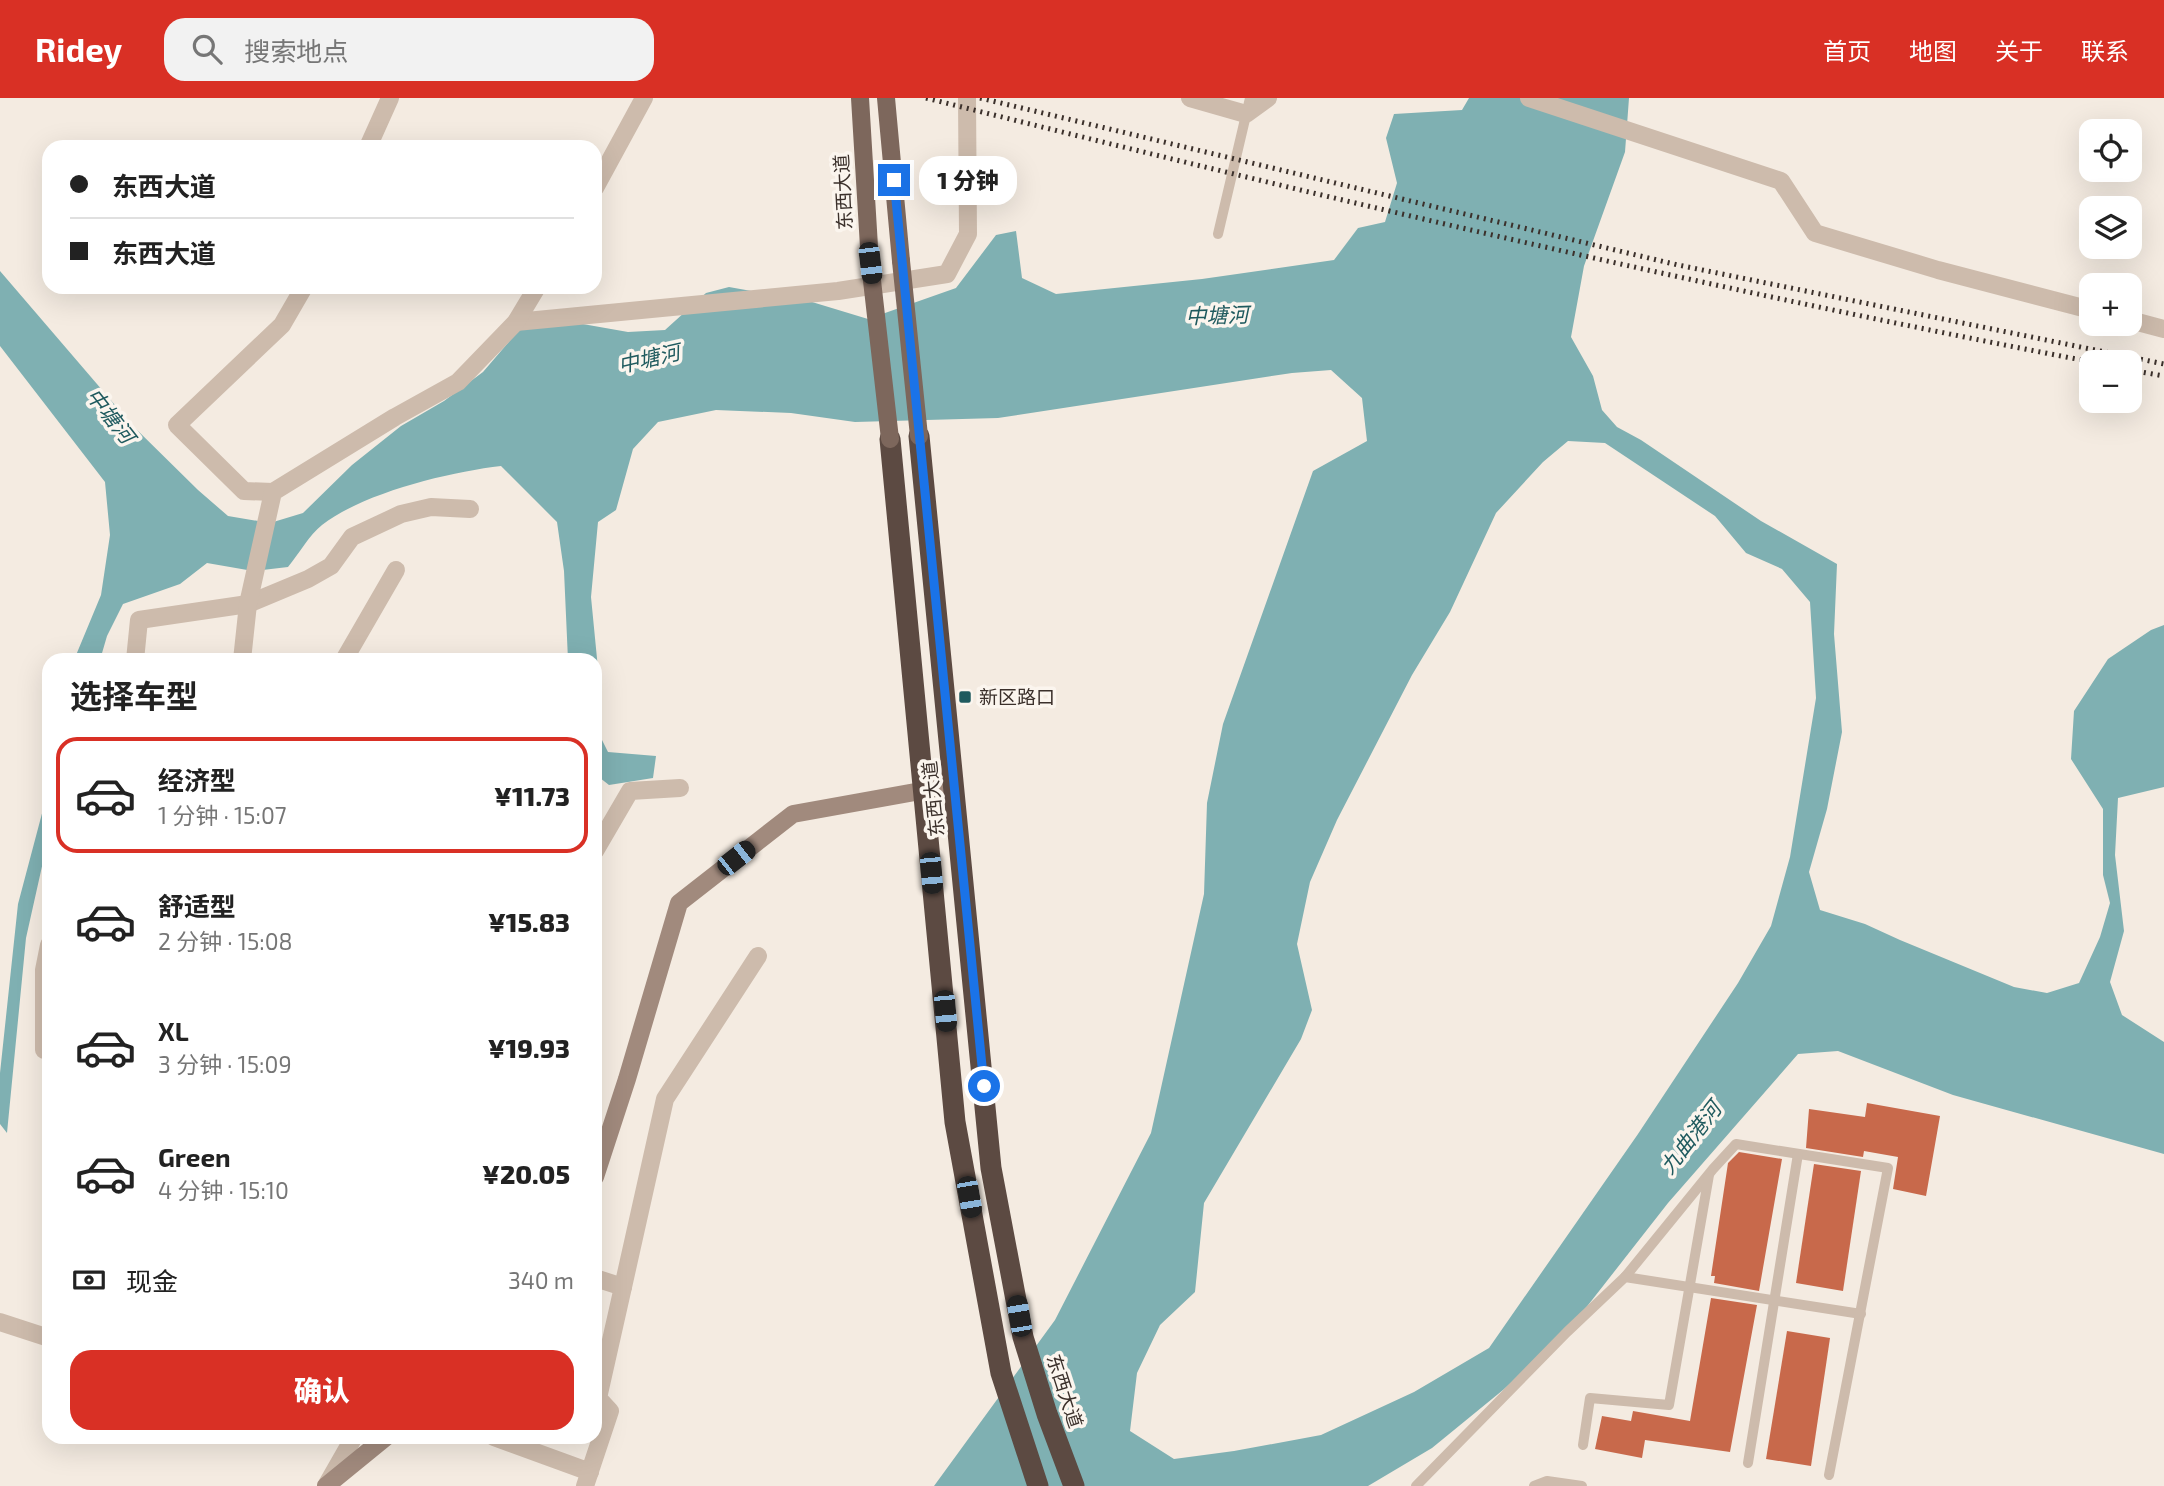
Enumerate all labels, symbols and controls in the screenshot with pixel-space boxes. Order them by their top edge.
search box [164,18,654,81]
text: Ridey [35,29,122,69]
icon: search [188,30,226,68]
text: 搜索地点 [244,35,348,66]
text: 首页 [1823,36,1871,65]
text: 地图 [1909,36,1957,65]
text: 关于 [1995,36,2043,65]
text: 联系 [2081,36,2129,65]
map controls [2079,119,2142,413]
button: locate [2079,119,2142,182]
street label: 东西大道 [829,153,856,231]
callout: 1 分钟 [918,155,1016,204]
route end [878,164,910,196]
text: 1 分钟 [937,166,999,194]
text: 东西大道 [112,170,216,201]
button: layers [2079,196,2142,259]
text: 东西大道 [112,237,216,268]
car [858,241,883,285]
button: + [2079,273,2142,336]
water label: 中塘河 [1185,301,1253,328]
water label: 中塘河 [615,337,686,377]
button: − [2079,350,2142,413]
water label: 中塘河 [82,383,143,451]
text: 选择车型 [70,676,198,714]
place label: 新区路口 [979,685,1055,708]
marker: 新区路口 [957,689,973,705]
street label: 东西大道 [917,760,948,838]
icon: car [74,764,137,827]
text: 经济型 [158,764,236,795]
text: ¥11.73 [494,780,570,811]
text: 1 分钟 · 15:07 [158,801,287,829]
car [713,837,760,879]
car [919,851,944,895]
icon: car [74,890,137,953]
text: 舒适型 [158,890,236,921]
text: ¥15.83 [488,906,570,937]
text: 2 分钟 · 15:08 [158,927,292,955]
car [933,989,958,1033]
text: XL [158,1015,189,1046]
icon: car [74,1016,137,1079]
text: ¥19.93 [488,1032,570,1063]
text: 3 分钟 · 15:09 [158,1050,292,1078]
route start [968,1070,1000,1102]
water label: 九曲港河 [1654,1093,1728,1178]
text: Green [158,1141,231,1172]
icon: car [74,1142,137,1205]
text: ¥20.05 [482,1158,570,1189]
car [956,1174,983,1220]
text: 4 分钟 · 15:10 [158,1176,289,1204]
icon: cash [70,1261,108,1299]
text: 现金 [126,1265,178,1296]
text: 340 m [508,1266,574,1294]
car [1006,1293,1033,1339]
button: 确认 [70,1350,574,1430]
street label: 东西大道 [1043,1351,1088,1431]

